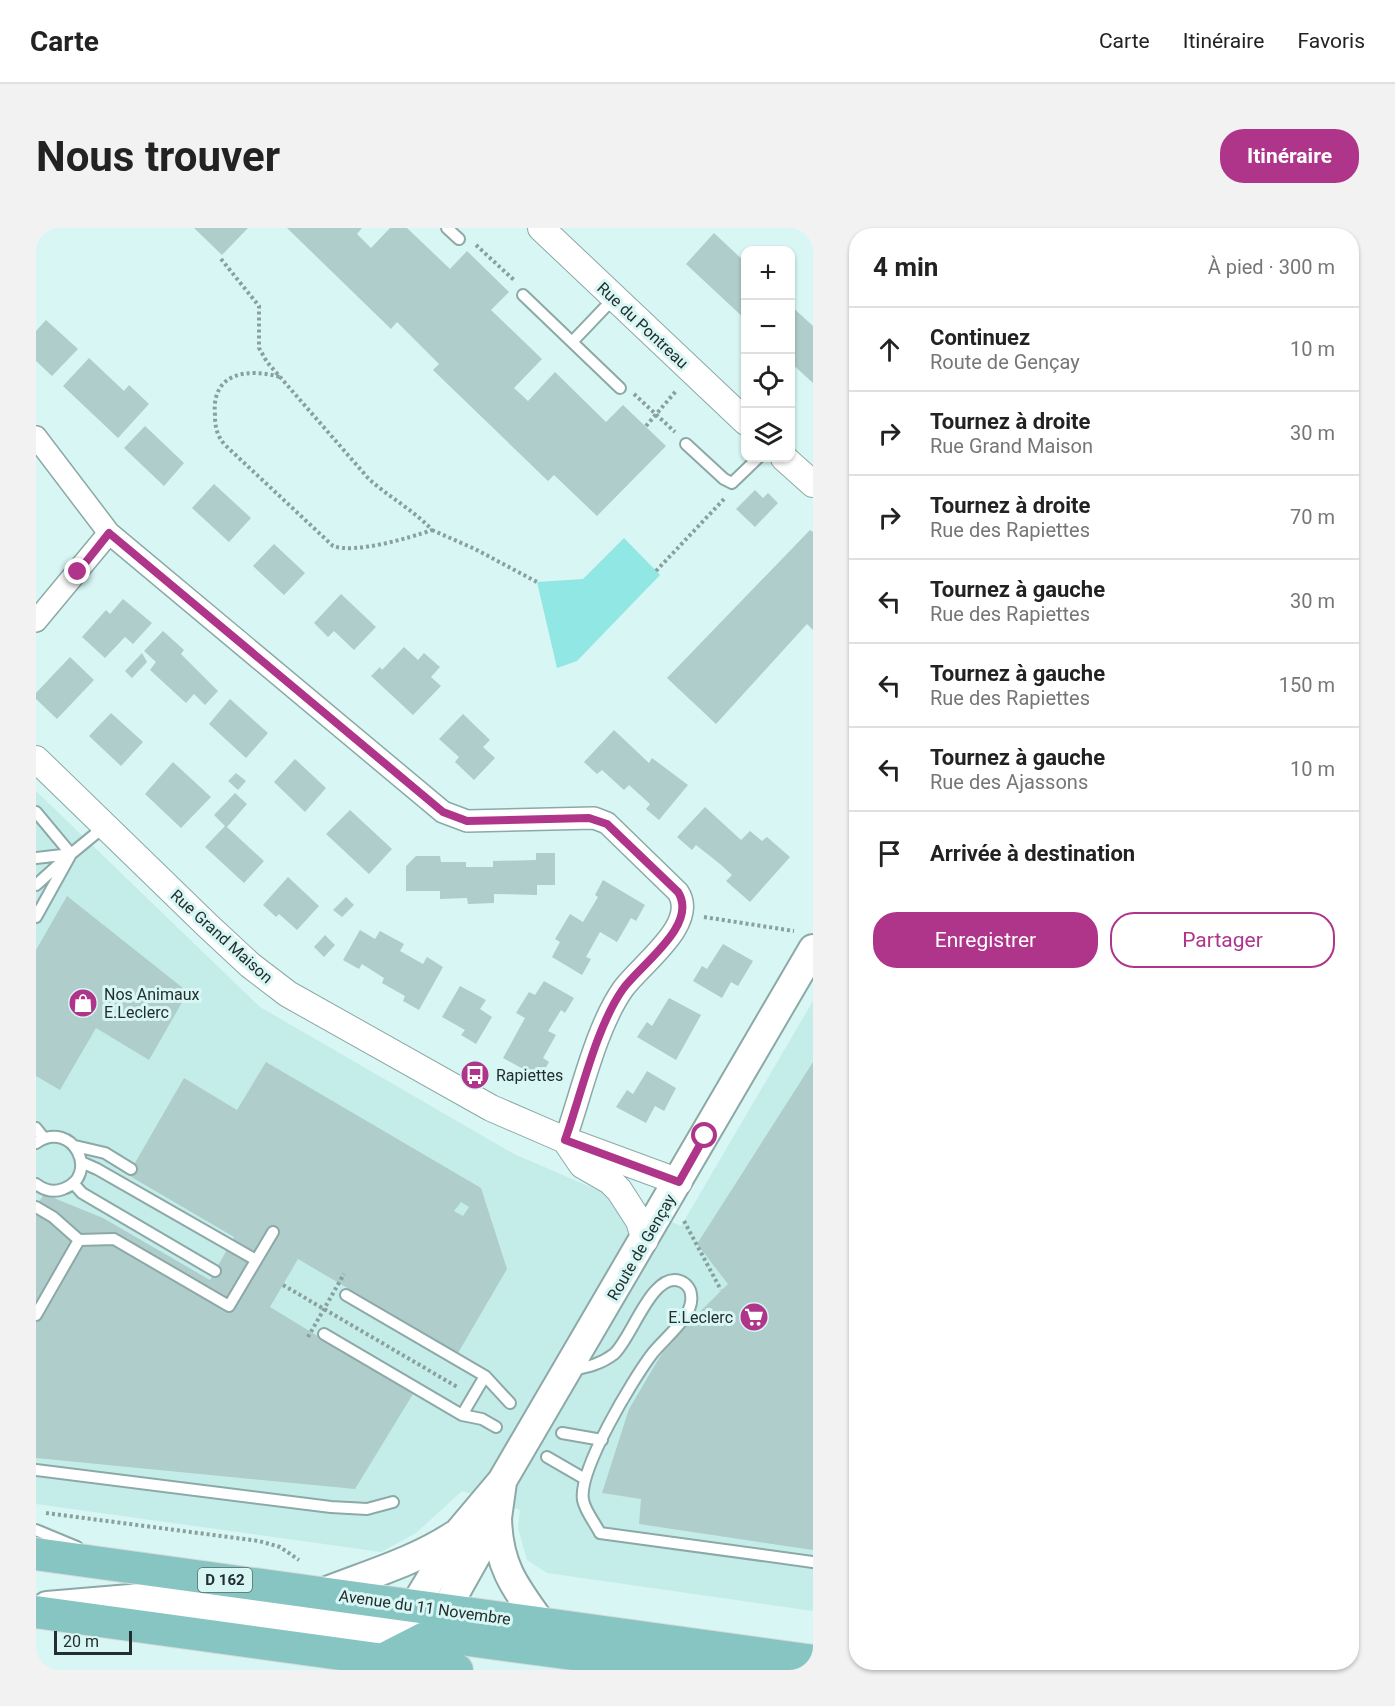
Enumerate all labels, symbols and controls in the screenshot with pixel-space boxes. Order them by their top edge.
text: Carte [30,25,99,58]
text: Carte [1099,29,1150,53]
text: Itinéraire [1183,29,1264,53]
text: Favoris [1297,29,1365,53]
button: Itinéraire [1220,129,1359,183]
text: Nous trouver [36,132,280,181]
map controls [741,246,795,462]
button: + [741,246,795,300]
text: 4 min [873,252,938,282]
text: À pied · 300 m [1208,255,1335,279]
street label: Rue du Pontreau [593,278,692,372]
button: − [741,300,795,354]
text: Continuez [930,325,1030,350]
icon: ahead [873,333,906,366]
text: 10 m [1290,337,1335,361]
text: Route de Gençay [930,350,1080,374]
button: locate [741,354,795,408]
button: layers [741,408,795,462]
text: Tournez à droite [930,409,1090,434]
icon: right [873,417,906,450]
text: 30 m [1290,421,1335,445]
text: Rue Grand Maison [930,434,1093,458]
text: Tournez à droite [930,493,1090,518]
icon: right [873,501,906,534]
text: 70 m [1290,505,1335,529]
text: Rue des Rapiettes [930,518,1090,542]
route end [64,558,90,584]
text: Tournez à gauche [930,577,1105,602]
icon: left [873,585,906,618]
text: 30 m [1290,589,1335,613]
text: Rue des Rapiettes [930,602,1090,626]
text: Tournez à gauche [930,661,1105,686]
icon: left [873,669,906,702]
text: 150 m [1279,673,1335,697]
text: Rue des Rapiettes [930,686,1090,710]
text: Tournez à gauche [930,745,1105,770]
icon: left [873,753,906,786]
text: 10 m [1290,757,1335,781]
text: Rue des Ajassons [930,770,1088,794]
icon: arrive [873,837,906,870]
text: Arrivée à destination [930,841,1135,866]
street label: Rue Grand Maison [167,886,276,987]
button: Enregistrer [873,912,1098,968]
button: Partager [1110,912,1335,968]
place label: Nos Animaux E.Leclerc [104,985,199,1022]
shop icon: Nos Animaux E.Leclerc [67,987,99,1019]
bus stop icon: Rapiettes [459,1059,491,1091]
place label: Rapiettes [496,1066,563,1085]
route start [691,1122,717,1148]
street label: Route de Gençay [603,1190,680,1304]
supermarket icon: E.Leclerc [738,1301,770,1333]
place label: E.Leclerc [668,1308,733,1327]
road number: D 162 [198,1568,252,1592]
street label: Avenue du 11 Novembre [338,1586,512,1629]
scale bar [54,1628,132,1656]
text: 20 m [63,1632,99,1651]

